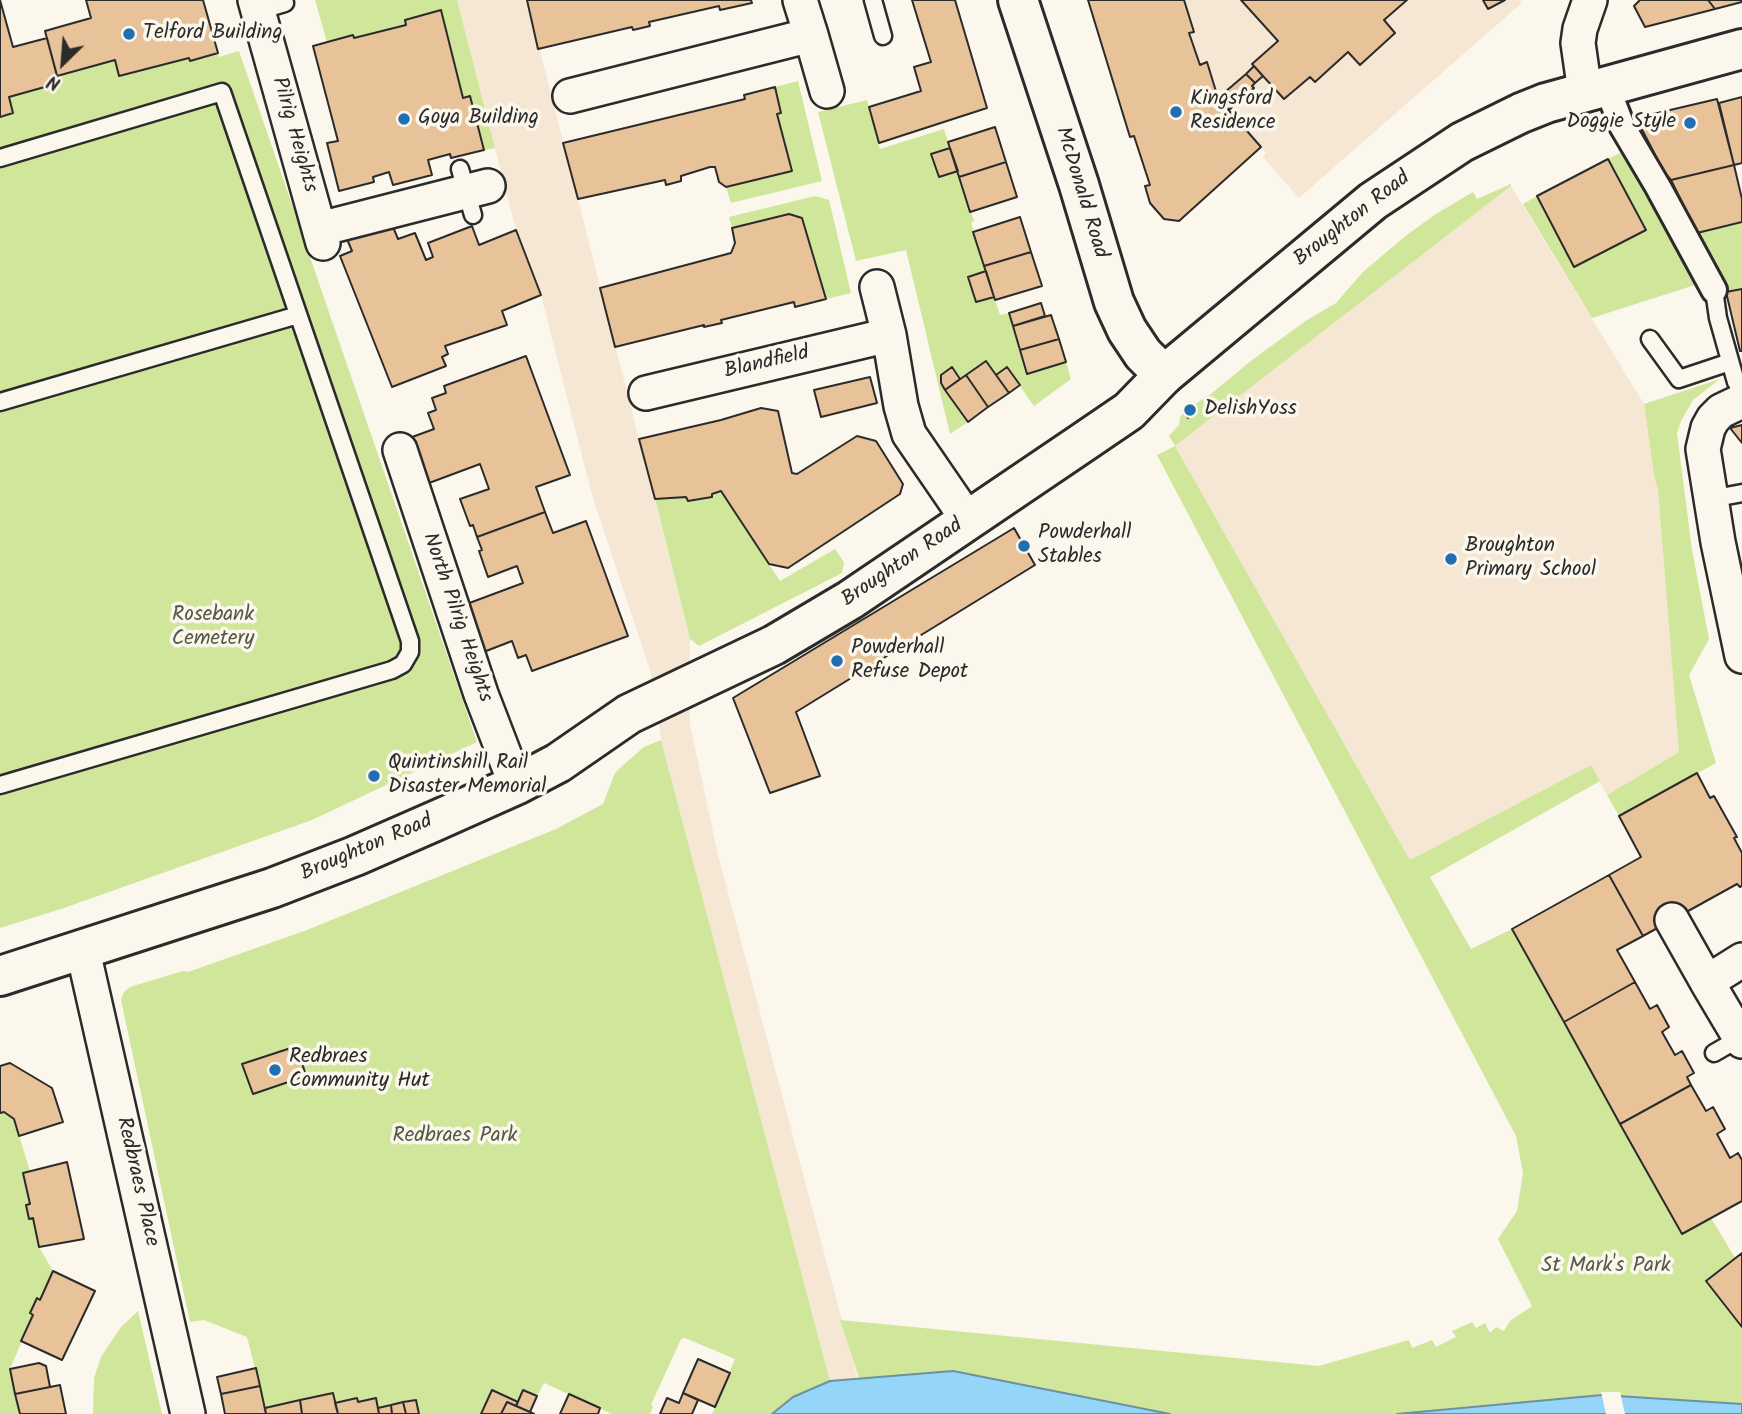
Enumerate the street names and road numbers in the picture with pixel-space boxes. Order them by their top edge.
street label: Pilrig Heights [265,74,321,196]
street label: McDonald Road [1048,124,1112,262]
street label: Broughton Road [1290,167,1416,273]
street label: Blandfield [722,342,812,386]
street label: Broughton Road [838,514,968,614]
street label: North Pilrig Heights [415,530,497,706]
street label: Broughton Road [297,810,437,888]
street label: Redbraes Place [109,1115,163,1249]

